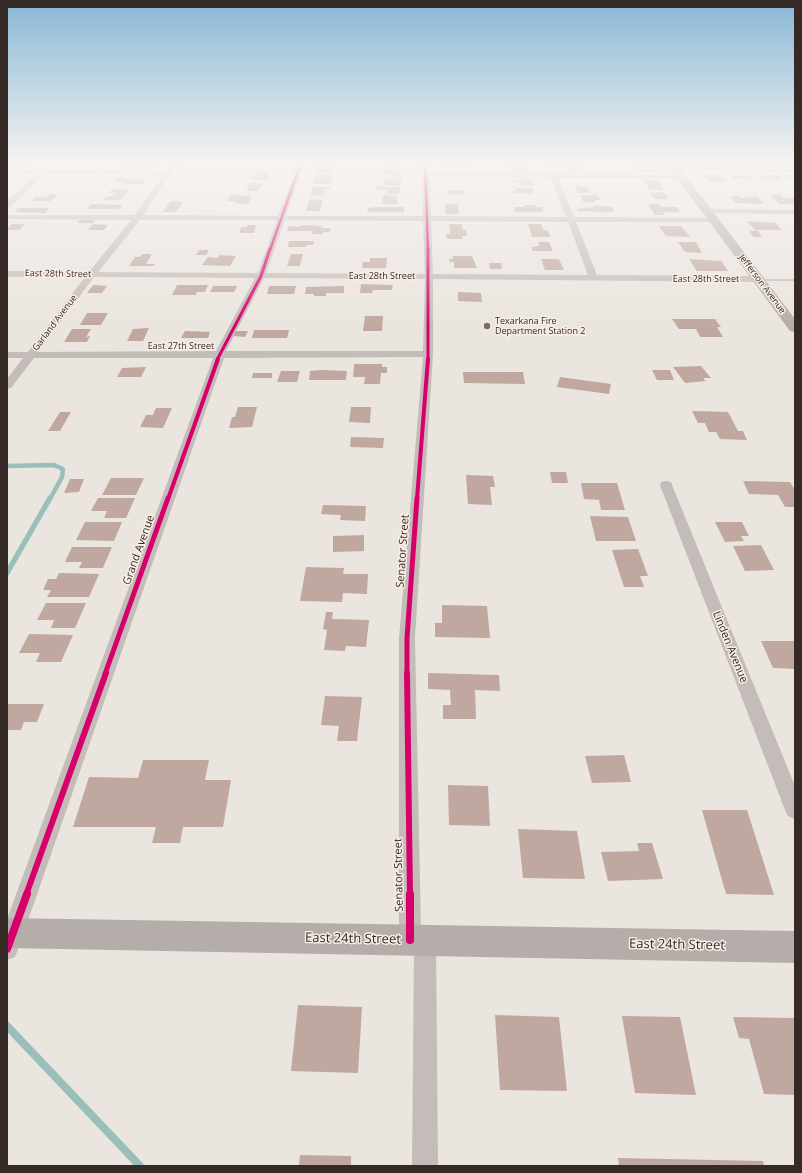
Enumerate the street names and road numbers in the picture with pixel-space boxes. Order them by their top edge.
street label: Jefferson Avenue [736,252,788,316]
street label: East 28th Street [25,268,91,280]
street label: East 28th Street [349,271,415,281]
street label: East 28th Street [673,274,739,284]
street label: Garland Avenue [30,293,80,353]
street label: East 27th Street [148,341,214,351]
street label: Grand Avenue [120,513,158,587]
street label: Senator Street [394,514,412,588]
street label: Linden Avenue [710,609,750,685]
street label: Senator Street [392,838,406,912]
street label: East 24th Street [305,930,401,948]
street label: East 24th Street [629,936,725,954]

